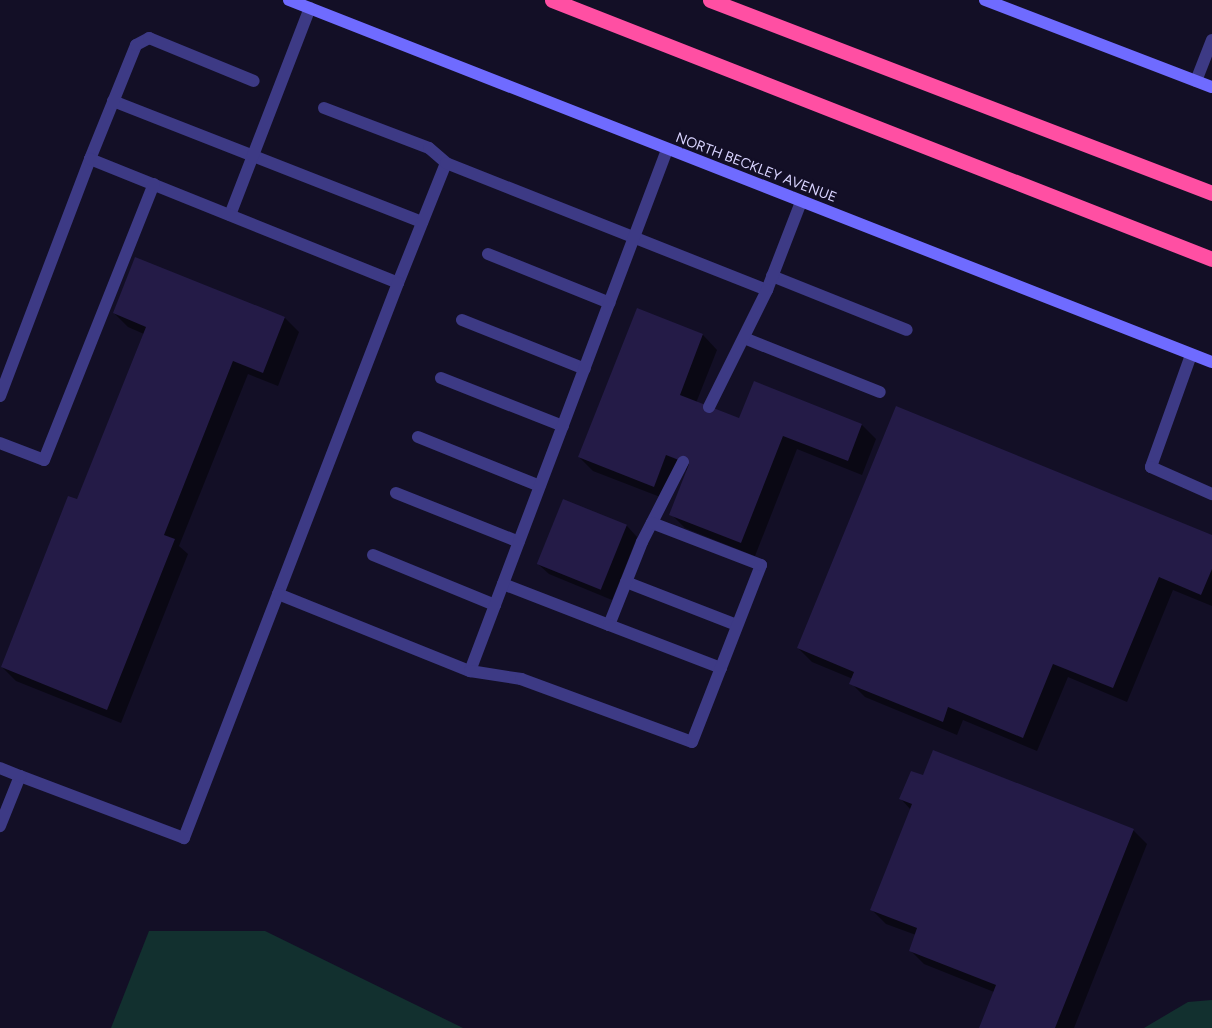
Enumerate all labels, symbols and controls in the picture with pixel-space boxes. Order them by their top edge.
street label: NORTH BECKLEY AVENUE [673,130,839,206]

